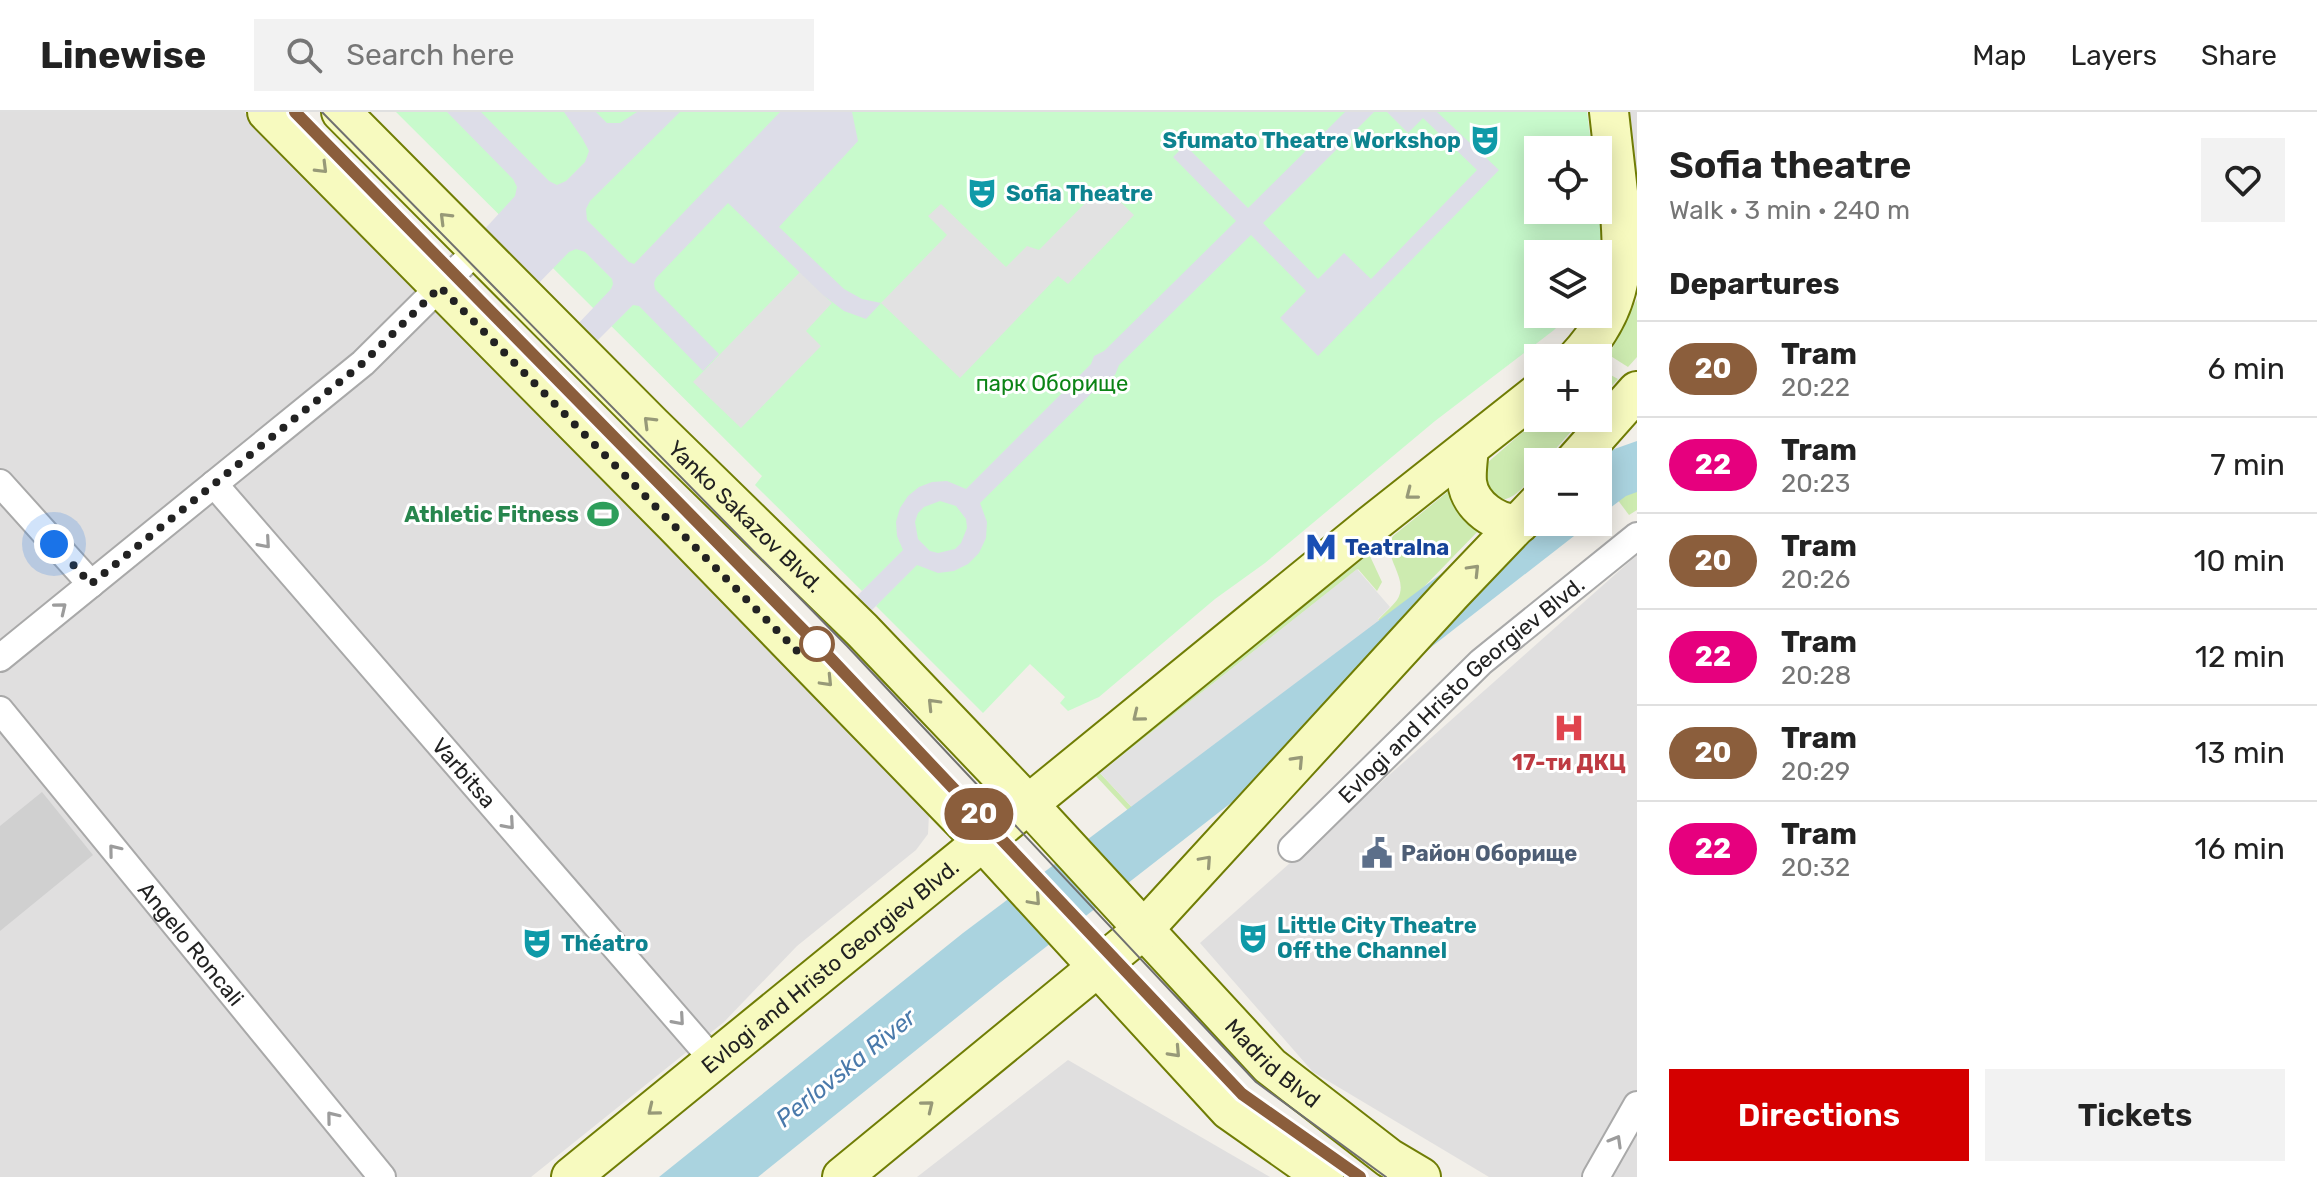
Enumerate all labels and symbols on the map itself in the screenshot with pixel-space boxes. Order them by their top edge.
theatre icon: Sfumato Theatre Workshop [1468,123,1502,157]
place label: Sfumato Theatre Workshop [1162,127,1461,154]
one-way arrow [313,158,327,173]
theatre icon: Sofia Theatre [965,176,999,210]
place label: Sofia Theatre [1006,180,1153,207]
one-way arrow [440,213,455,227]
park label: парк Оборище [976,370,1128,397]
one-way arrow [644,417,658,431]
street label: Yanko Sakazov Blvd. [662,435,828,598]
one-way arrow [1405,484,1420,498]
sports icon: Athletic Fitness [586,497,620,531]
place label: Athletic Fitness [404,501,579,528]
your location [34,524,74,564]
metro station icon: Teatralna [1304,530,1338,564]
one-way arrow [255,533,270,548]
place label: Teatralna [1345,534,1449,561]
one-way arrow [1465,565,1479,579]
street label: Evlogi and Hristo Georgiev Blvd. [1333,571,1590,809]
one-way arrow [51,604,66,618]
unlabelled marker [800,627,834,661]
one-way arrow [817,672,832,686]
one-way arrow [928,699,942,713]
one-way arrow [1132,707,1147,721]
hospital icon: 17-ти ДКЦ [1552,711,1586,745]
street label: Varbitsa [426,732,502,814]
place label: 17-ти ДКЦ [1512,749,1626,776]
one-way arrow [1288,756,1303,770]
line badge: 20 [943,788,1015,840]
one-way arrow [499,815,514,829]
public building icon: Район Оборище [1360,836,1394,870]
place label: Район Оборище [1401,840,1577,867]
one-way arrow [110,845,124,860]
street label: Evlogi and Hristo Georgiev Blvd. [696,853,964,1079]
one-way arrow [1196,855,1211,870]
street label: Angelo Roncali [132,877,249,1012]
one-way arrow [1026,891,1040,906]
place label: Little City Theatre Off the Channel [1277,912,1477,964]
theatre icon: Little City Theatre Off the Channel [1236,921,1270,955]
theatre icon: Théatro [520,926,554,960]
place label: Théatro [561,930,648,957]
water label: Perlovska River [771,1003,922,1133]
one-way arrow [669,1011,684,1026]
street label: Madrid Blvd [1219,1013,1325,1114]
one-way arrow [1165,1043,1180,1057]
one-way arrow [648,1100,663,1115]
one-way arrow [919,1101,933,1116]
one-way arrow [327,1111,342,1126]
one-way arrow [1607,1135,1622,1149]

